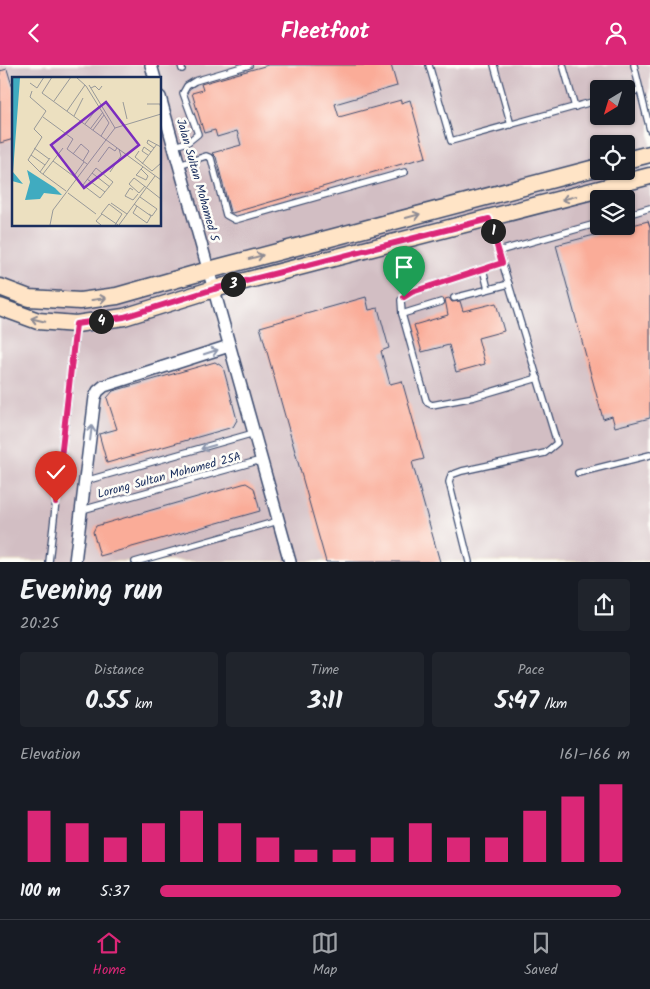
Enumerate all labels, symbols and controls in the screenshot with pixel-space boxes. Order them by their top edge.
text: Fleetfoot [281,15,369,50]
icon: back [20,19,48,47]
icon: person [602,19,630,47]
inset map [12,77,161,226]
north arrow [590,80,635,125]
map controls [590,80,635,235]
street label: Jalan Sultan Mohamed 5 [171,117,225,245]
button: locate [590,135,635,180]
button: layers [590,190,635,235]
one-way arrow [561,194,577,203]
one-way arrow [405,211,421,220]
pin: 1 [480,219,506,243]
text: 1 [491,220,496,242]
pin [383,246,425,297]
one-way arrow [248,252,264,261]
icon: arrive [390,253,418,281]
pin: 3 [220,271,246,297]
text: 3 [230,273,237,295]
one-way arrow [91,293,107,303]
pin: 4 [88,309,114,333]
text: 4 [98,310,105,332]
one-way arrow [31,315,47,324]
one-way arrow [202,347,218,356]
one-way arrow [86,425,96,441]
one-way arrow [200,442,216,452]
street label: Lorong Sultan Mohamed 25A [95,447,243,504]
pin [35,451,77,502]
icon: check [42,458,70,486]
text: Evening run [20,569,163,614]
button: share [578,579,630,631]
text: 20:25 [20,611,59,636]
text: Distance [94,659,144,681]
text: Time [311,659,339,681]
text: Pace [518,659,544,681]
text: 0.55 [85,681,129,721]
text: 3:11 [308,681,342,721]
text: 5:47 [495,681,539,721]
text: km [129,693,153,715]
text: /km [539,693,567,715]
text: Elevation [20,742,81,767]
text: 161–166 m [559,742,630,767]
text: 100 m [20,879,61,904]
text: 5:37 [100,879,129,904]
tab: Home [93,929,126,981]
tab: Map [311,929,339,981]
tab: Saved [524,929,557,981]

